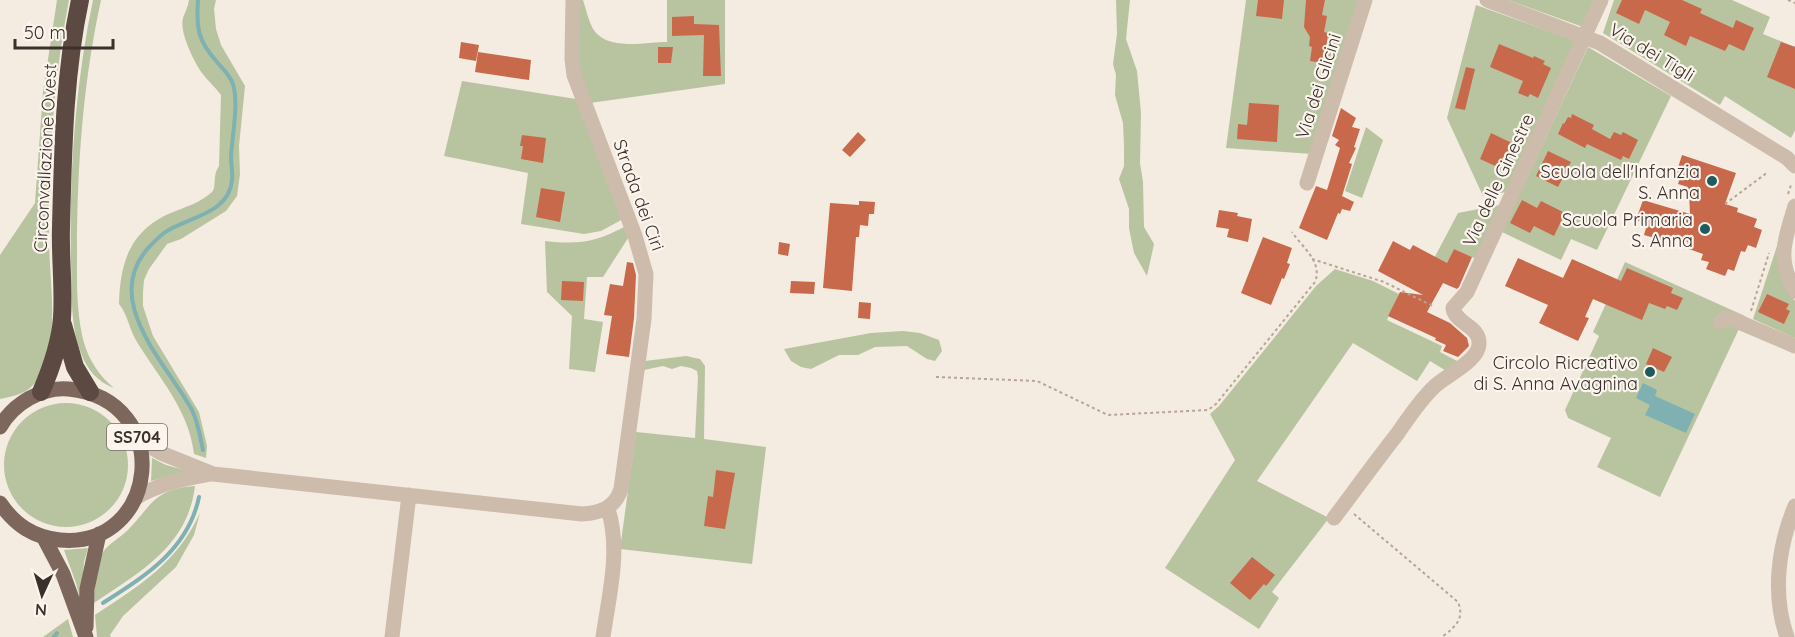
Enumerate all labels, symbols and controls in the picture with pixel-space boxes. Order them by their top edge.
scale bar [15,12,112,50]
street label: Via dei Tigli [1605,18,1699,86]
text: 50 m [24,21,66,44]
street label: Via dei Glicini [1290,30,1346,142]
street label: Circonvallazione Ovest [29,63,61,253]
street label: Via delle Ginestre [1457,110,1539,250]
street label: Strada dei Ciri [608,136,670,254]
place label: Scuola dell'Infanzia S. Anna [1541,160,1700,204]
marker: Scuola dell'Infanzia S. Anna [1705,174,1719,188]
place label: Scuola Primaria S. Anna [1562,208,1693,252]
marker: Scuola Primaria S. Anna [1698,222,1712,236]
place label: Circolo Ricreativo di S. Anna Avagnina [1473,351,1638,395]
marker: Circolo Ricreativo di S. Anna Avagnina [1643,365,1657,379]
road number: SS704 [107,424,167,450]
north arrow [12,565,72,625]
text: N [34,600,48,620]

